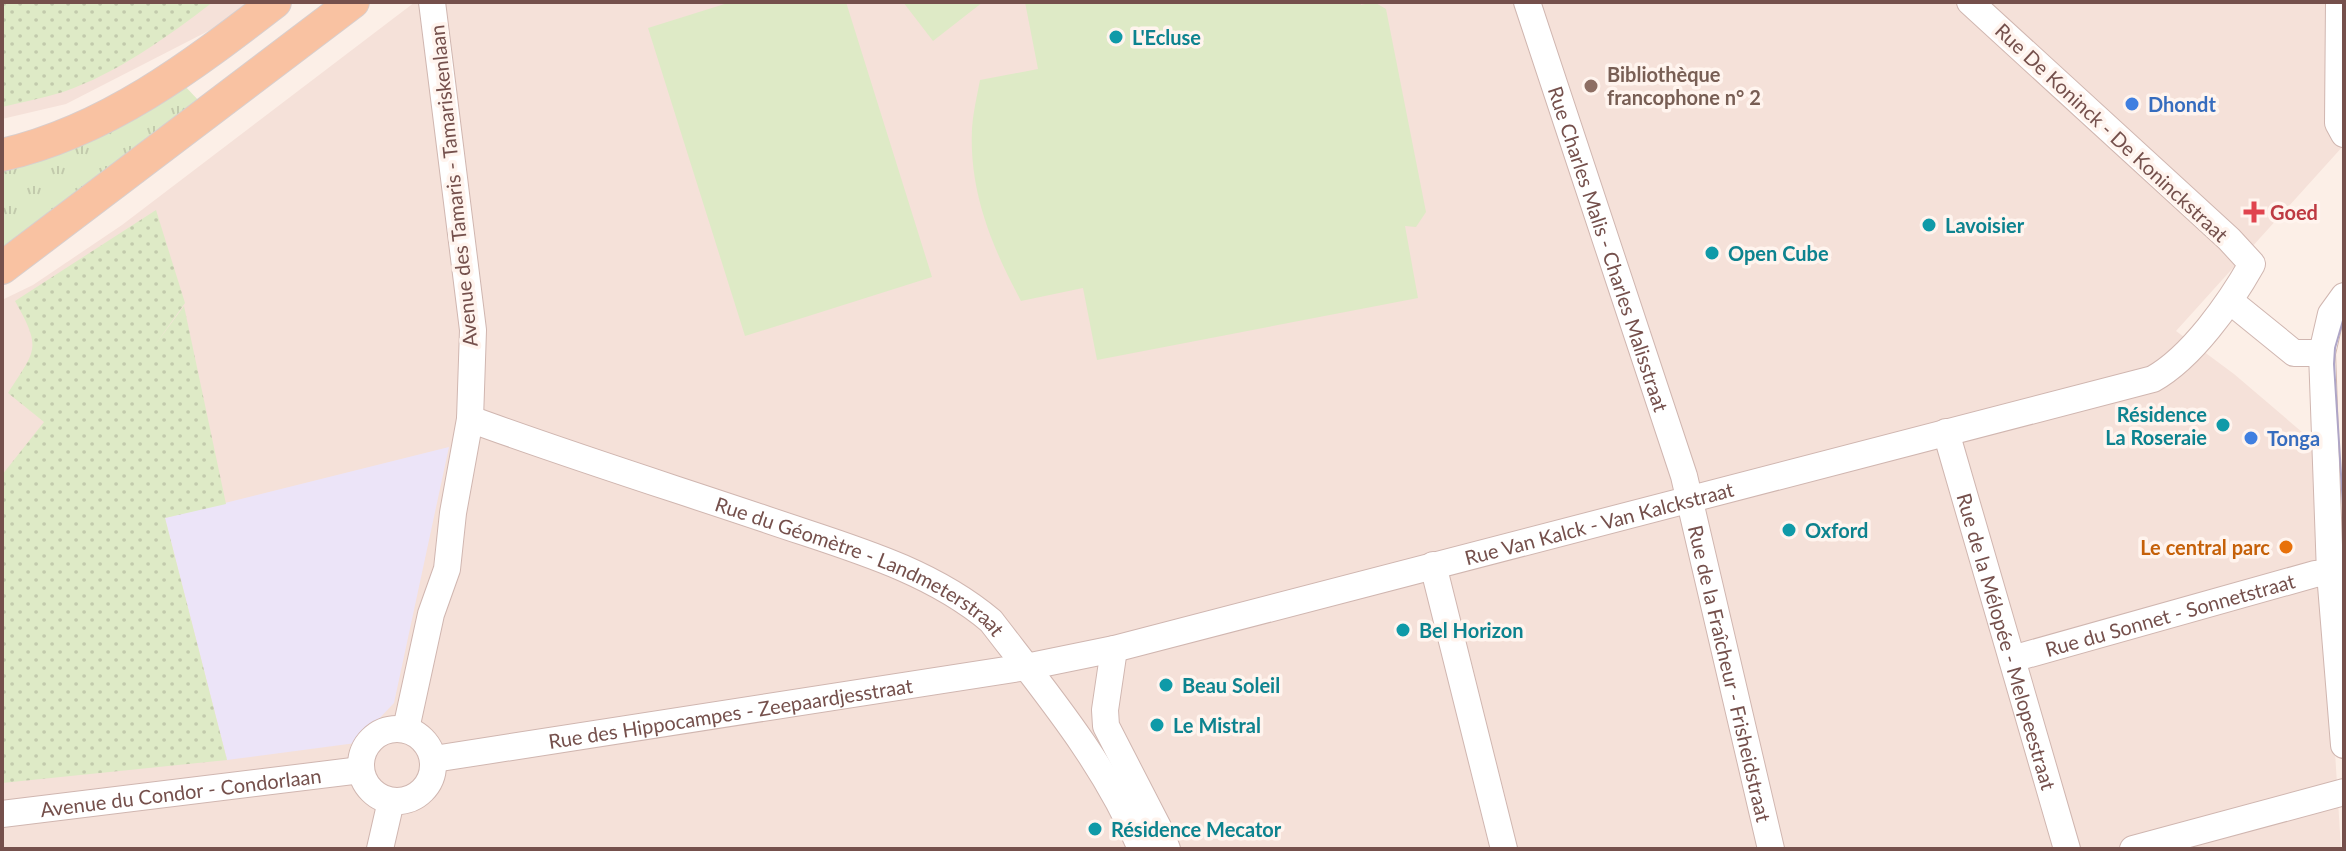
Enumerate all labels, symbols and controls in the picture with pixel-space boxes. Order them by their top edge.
street label: Rue De Koninck - De Koninckstraat [1991,18,2233,246]
street label: Avenue des Tamaris - Tamariskenlaan [424,24,482,348]
place label: L'Ecluse [1132,25,1201,49]
marker: L'Ecluse [1107,28,1125,46]
place label: Bibliothèque francophone n° 2 [1607,62,1761,109]
marker: Bibliothèque francophone n° 2 [1582,77,1600,95]
street label: Rue Charles Malis - Charles Malisstraat [1544,83,1674,415]
place label: Dhondt [2148,92,2216,116]
marker: Dhondt [2123,95,2141,113]
place label: Goed [2270,200,2318,224]
marker: Goed [2245,203,2263,221]
place label: Lavoisier [1945,213,2025,237]
marker: Lavoisier [1920,216,1938,234]
place label: Open Cube [1728,241,1829,265]
marker: Open Cube [1703,244,1721,262]
place label: Résidence La Roseraie [2105,402,2207,449]
marker: Résidence La Roseraie [2214,416,2232,434]
place label: Tonga [2267,426,2320,450]
marker: Tonga [2242,429,2260,447]
street label: Rue Van Kalck - Van Kalckstraat [1462,477,1736,569]
street label: Rue de la Mélopée - Melopeestraat [1952,490,2061,792]
street label: Rue du Géomètre - Landmeterstraat [712,491,1010,640]
place label: Oxford [1805,518,1868,542]
marker: Oxford [1780,521,1798,539]
street label: Rue de la Fraîcheur - Frisheidstraat [1684,523,1776,824]
place label: Le central parc [2140,535,2270,559]
marker: Le central parc [2277,538,2295,556]
street label: Rue du Sonnet - Sonnetstraat [2042,568,2298,661]
place label: Bel Horizon [1419,618,1523,642]
marker: Bel Horizon [1394,621,1412,639]
street label: Rue des Hippocampes - Zeepaardjesstraat [547,673,914,753]
place label: Beau Soleil [1182,673,1280,697]
marker: Beau Soleil [1157,676,1175,694]
place label: Le Mistral [1173,713,1261,737]
marker: Le Mistral [1148,716,1166,734]
street label: Avenue du Condor - Condorlaan [39,763,323,821]
place label: Résidence Mecator [1111,817,1282,841]
marker: Résidence Mecator [1086,820,1104,838]

